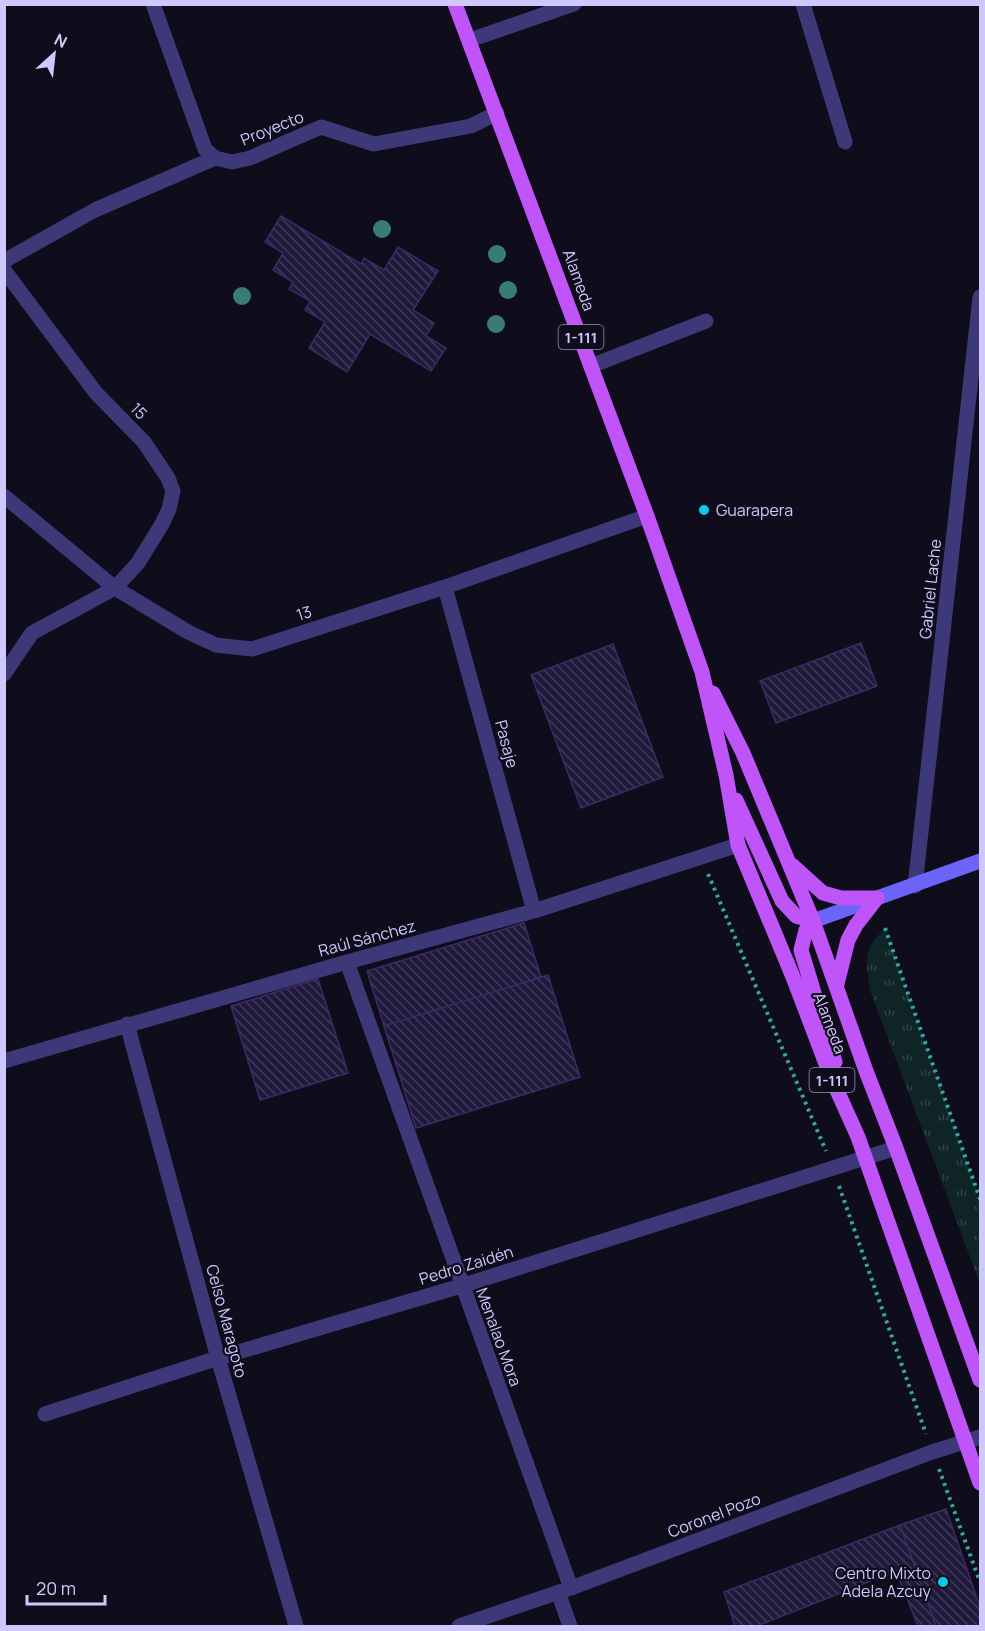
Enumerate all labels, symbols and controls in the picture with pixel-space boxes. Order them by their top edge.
north arrow [24,24,84,84]
text: N [51,28,71,53]
street label: Proyecto [237,105,307,151]
street label: Alameda [558,246,600,314]
road number: 1-111 [558,325,604,349]
street label: 15 [126,398,152,424]
place label: Guarapera [716,499,793,521]
marker: Guarapera [697,503,711,517]
street label: Gabriel Lache [914,538,946,640]
street label: 13 [293,600,315,626]
street label: Pasaje [490,718,524,770]
street label: Raúl Sánchez [316,914,418,962]
street label: Alameda [808,989,852,1057]
road number: 1-111 [810,1068,854,1092]
street label: Pedro Zaidén [416,1240,516,1290]
street label: Celso Maragoto [201,1262,253,1380]
street label: Menalao Mora [471,1285,527,1389]
street label: Coronel Pozo [664,1487,764,1543]
place label: Centro Mixto Adela Azcuy [835,1562,932,1602]
scale bar [27,1568,105,1606]
marker: Centro Mixto Adela Azcuy [936,1575,950,1589]
text: 20 m [36,1576,76,1600]

